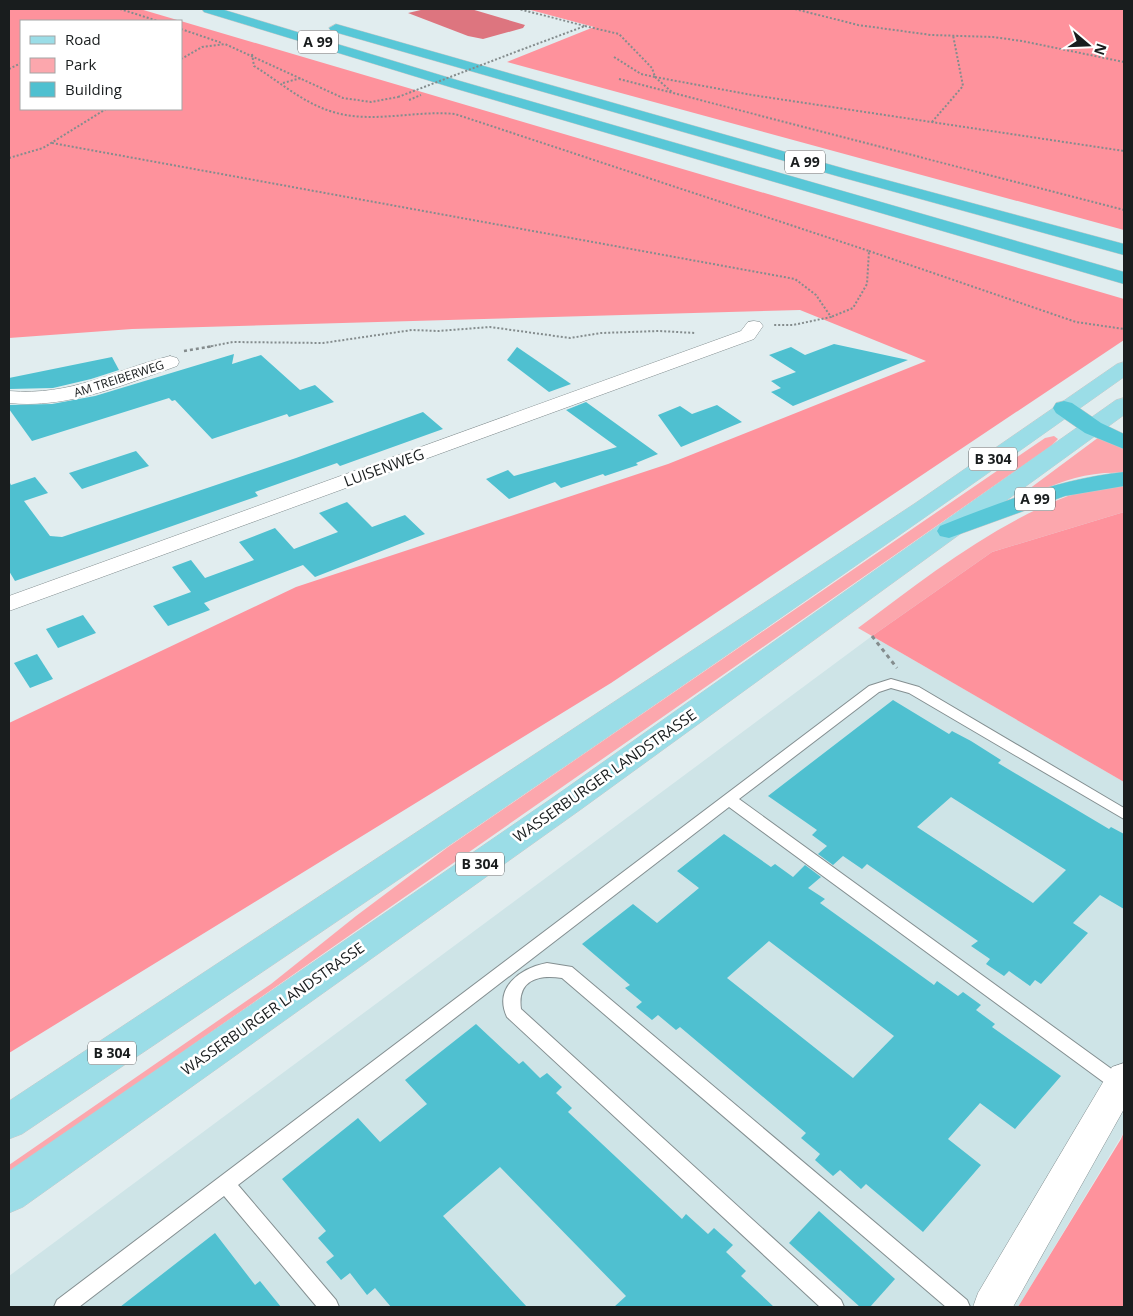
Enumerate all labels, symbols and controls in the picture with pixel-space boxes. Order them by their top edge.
legend [20,20,182,110]
north arrow [1063,20,1113,70]
text: Road [65,29,101,49]
road number: A 99 [298,31,338,54]
text: N [1090,41,1112,58]
text: Park [65,54,96,74]
text: Building [65,79,122,99]
road number: A 99 [785,150,825,173]
street label: AM TREIBERWEG [72,356,166,401]
street label: LUISENWEG [341,443,427,491]
road number: B 304 [969,448,1017,470]
road number: A 99 [1015,488,1055,510]
street label: WASSERBURGER LANDSTRASSE [509,704,700,846]
road number: B 304 [456,852,504,876]
street label: WASSERBURGER LANDSTRASSE [177,937,368,1079]
road number: B 304 [88,1042,136,1064]

